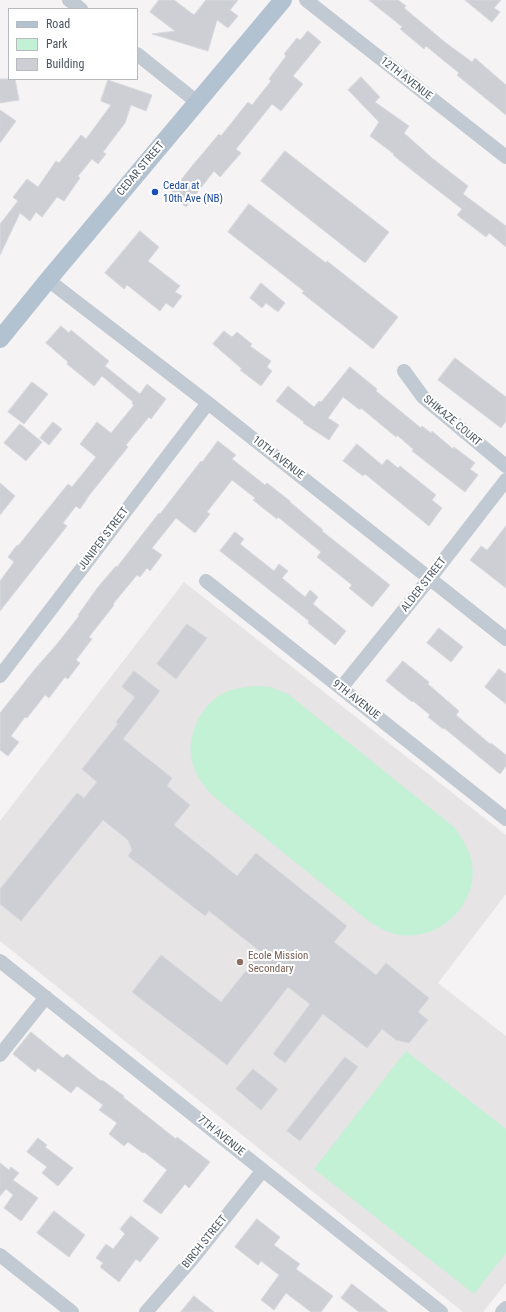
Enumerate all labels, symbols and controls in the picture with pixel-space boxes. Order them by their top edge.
legend [8,8,138,80]
text: Road [46,17,70,31]
text: Park [46,37,67,51]
street label: 12TH AVENUE [378,55,434,103]
text: Building [46,57,84,71]
street label: CEDAR STREET [115,139,167,199]
place label: Cedar at 10th Ave (NB) [163,179,223,205]
marker: Cedar at 10th Ave (NB) [150,187,160,197]
street label: SHIKAZE COURT [420,393,484,449]
street label: 10TH AVENUE [250,434,306,482]
street label: JUNIPER STREET [76,505,132,573]
street label: ALDER STREET [399,555,449,615]
street label: 9TH AVENUE [330,677,382,723]
place label: Ecole Mission Secondary [248,949,308,975]
marker: Ecole Mission Secondary [235,957,245,967]
street label: 7TH AVENUE [195,1113,247,1159]
street label: BIRCH STREET [180,1213,230,1271]

